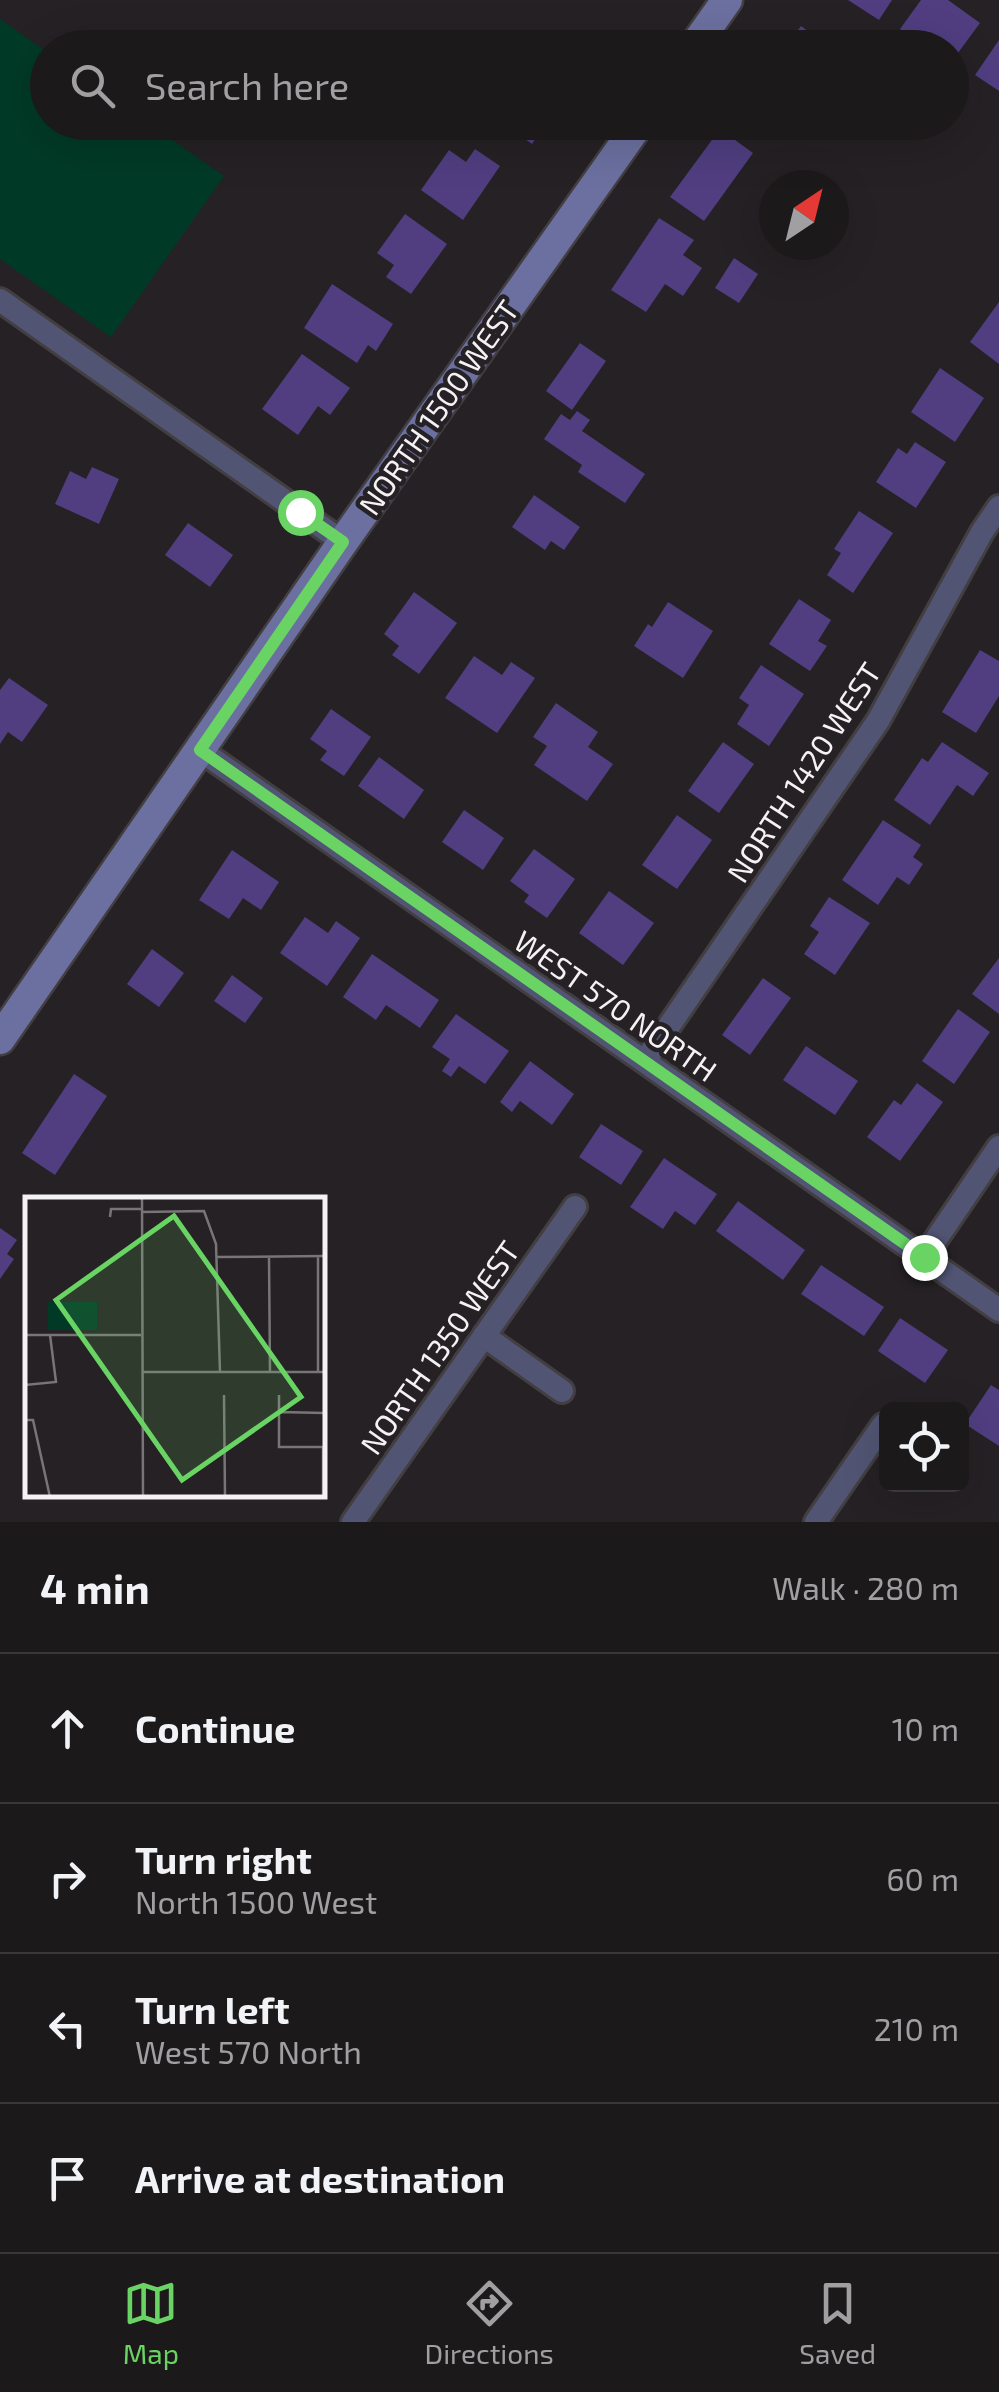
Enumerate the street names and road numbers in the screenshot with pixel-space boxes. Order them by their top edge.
street label: NORTH 1500 WEST [351,293,525,521]
street label: NORTH 1420 WEST [719,655,887,889]
street label: WEST 570 NORTH [508,922,724,1088]
street label: NORTH 1350 WEST [352,1233,526,1461]

